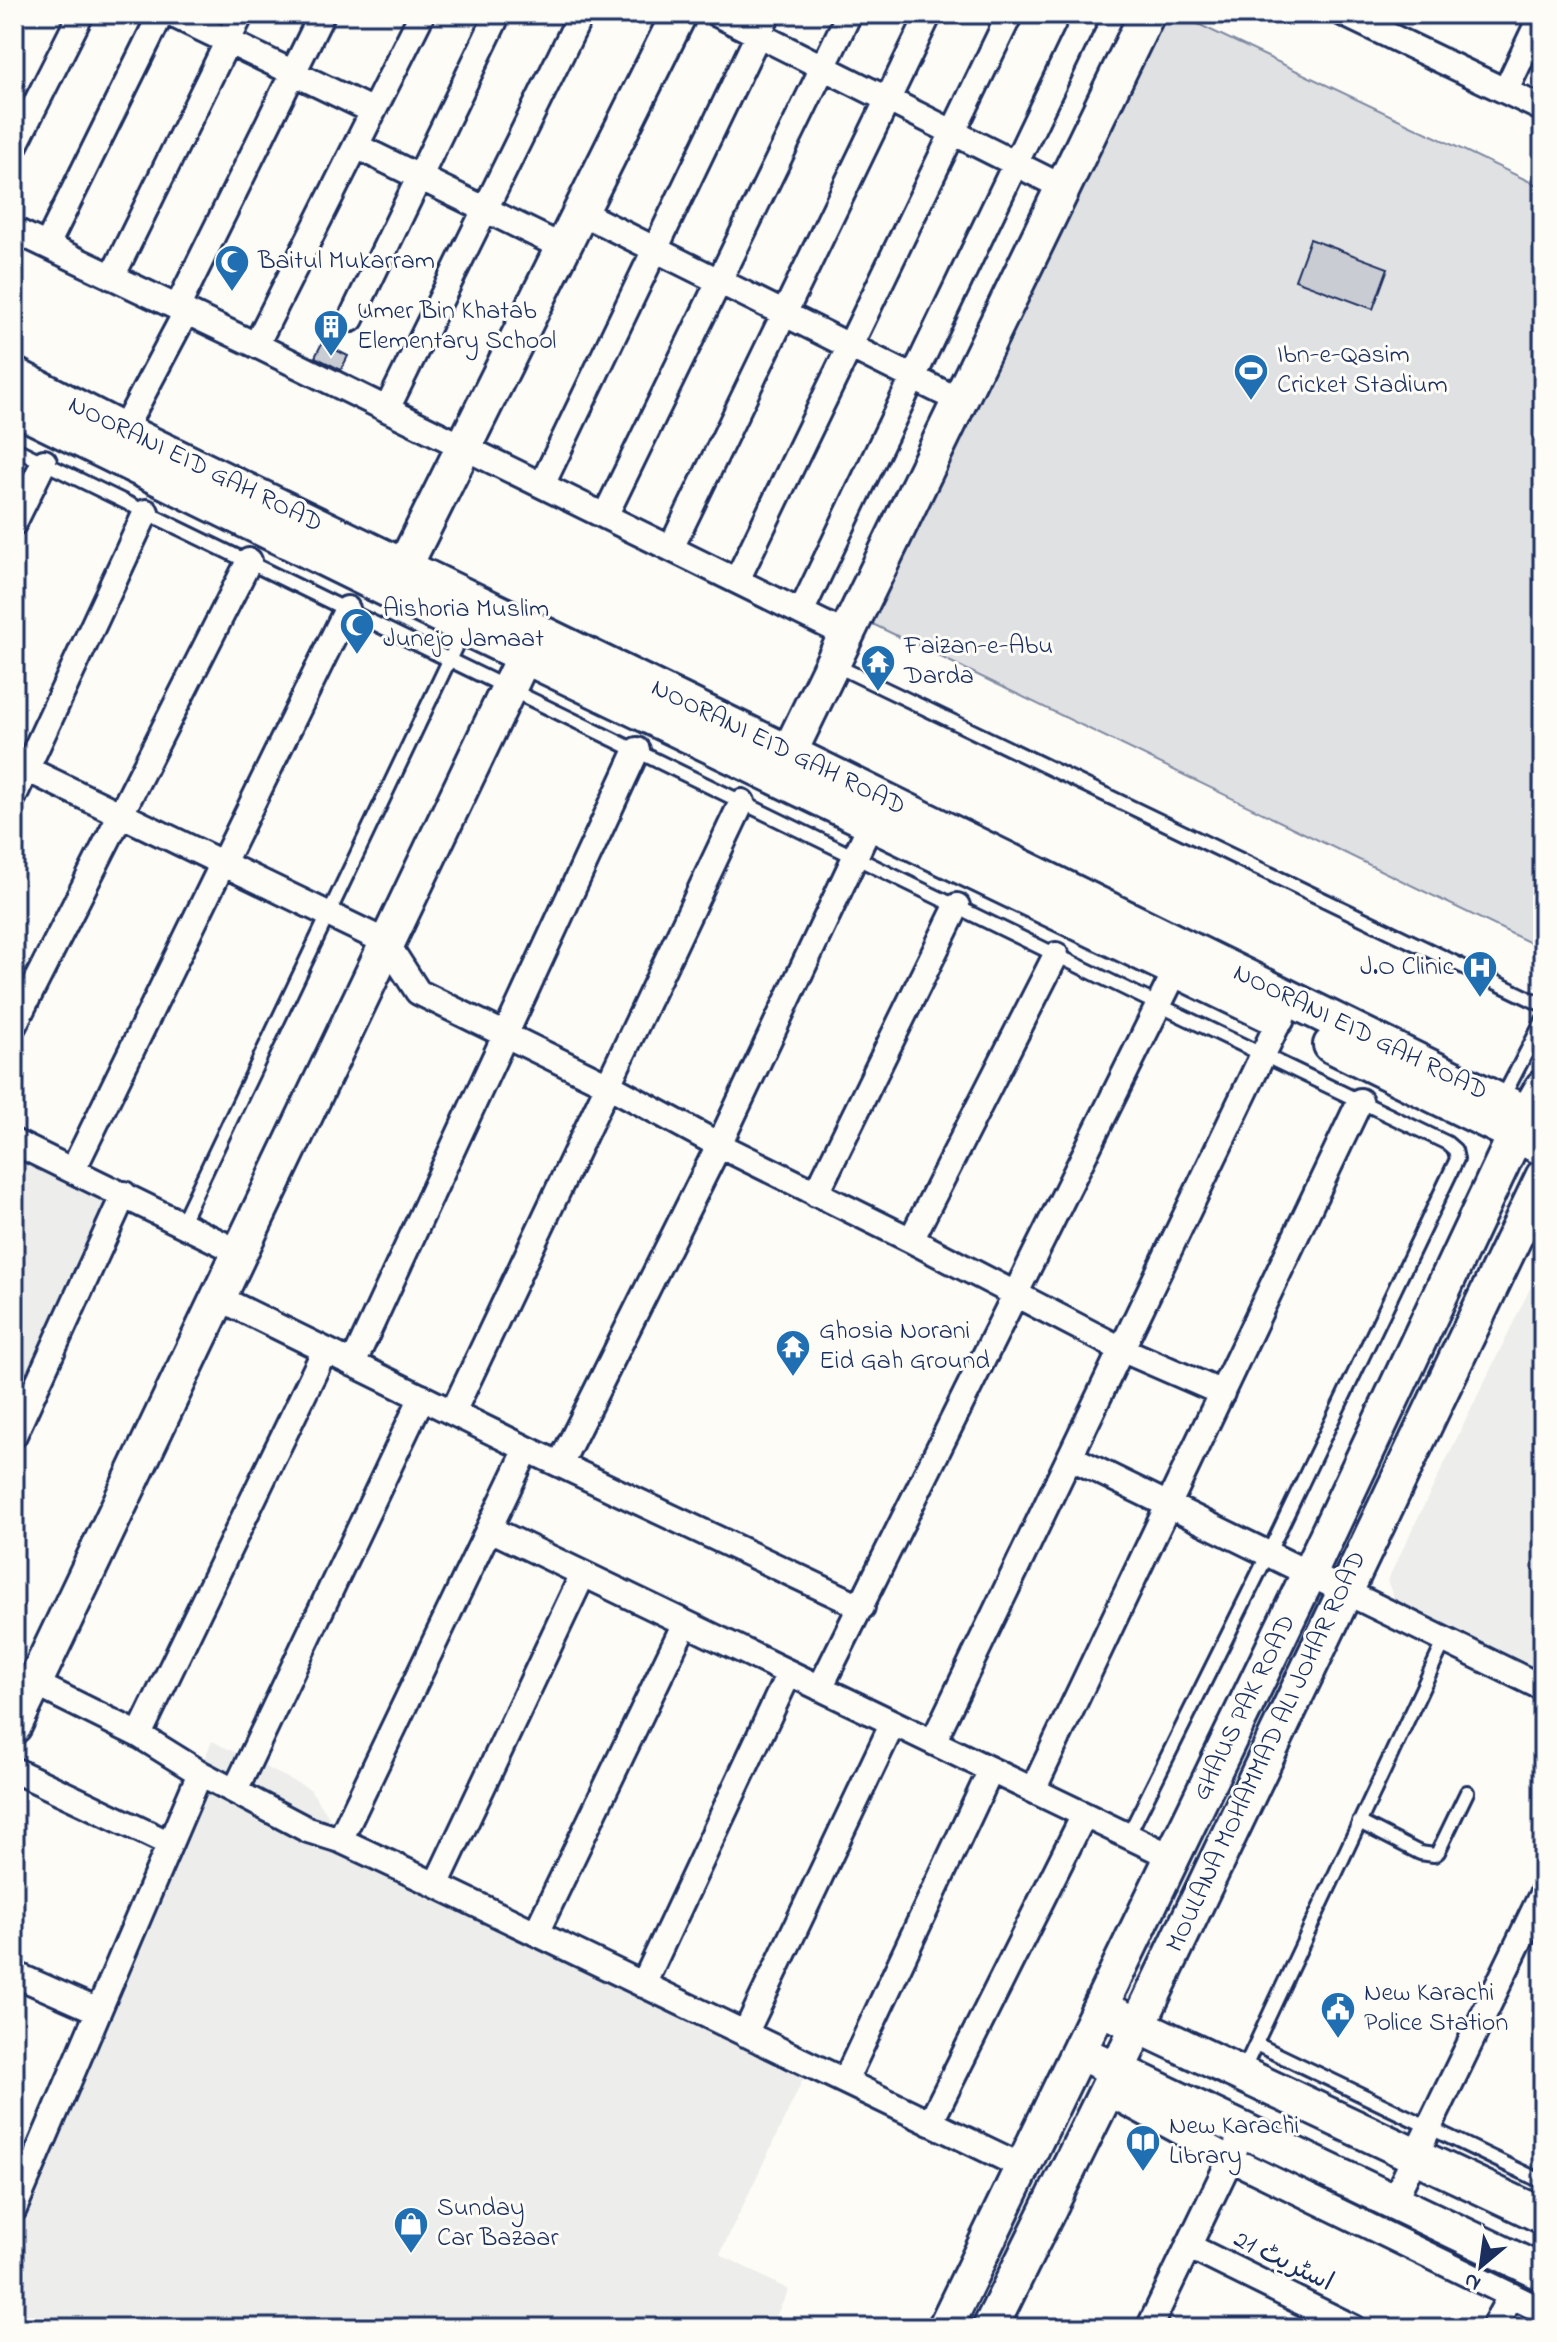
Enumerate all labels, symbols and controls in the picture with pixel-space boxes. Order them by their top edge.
mosque icon: Baitul Mukarram [213,243,251,293]
place label: Baitul Mukarram [257,243,435,281]
place label: Umer Bin Khatab Elementary School [357,293,556,361]
building icon: Umer Bin Khatab Elementary School [312,308,350,358]
place label: Ibn-e-Qasim Cricket Stadium [1277,337,1448,405]
sports icon: Ibn-e-Qasim Cricket Stadium [1232,352,1270,402]
street label: NOORANI EID GAH ROAD [61,387,329,543]
place label: Aishoria Muslim Junejo Jamaat [383,591,549,659]
mosque icon: Aishoria Muslim Junejo Jamaat [338,606,376,656]
place label: Faizan-e-Abu Darda [903,628,1053,696]
temple icon: Faizan-e-Abu Darda [859,643,897,693]
street label: NOORANI EID GAH ROAD [644,670,912,826]
place label: J.O Clinic [1360,949,1454,987]
hospital icon: J.O Clinic [1461,949,1499,999]
street label: NOORANI EID GAH ROAD [1226,955,1494,1111]
place label: Ghosia Norani Eid Gah Ground [819,1313,990,1381]
temple icon: Ghosia Norani Eid Gah Ground [774,1328,812,1378]
street label: MOULANA MOHAMMAD ALI JOHAR ROAD [1157,1545,1377,1959]
street label: GHAUS PAK ROAD [1184,1609,1306,1807]
place label: New Karachi Police Station [1364,1975,1508,2043]
public building icon: New Karachi Police Station [1319,1990,1357,2040]
place label: New Karachi Library [1169,2108,1299,2176]
library icon: New Karachi Library [1124,2123,1162,2173]
place label: Sunday Car Bazaar [437,2190,559,2258]
shop icon: Sunday Car Bazaar [392,2205,430,2255]
street label: اسٹریٹ 21 [1227,2221,1339,2303]
north arrow [1441,2226,1521,2306]
text: N [1459,2263,1487,2298]

